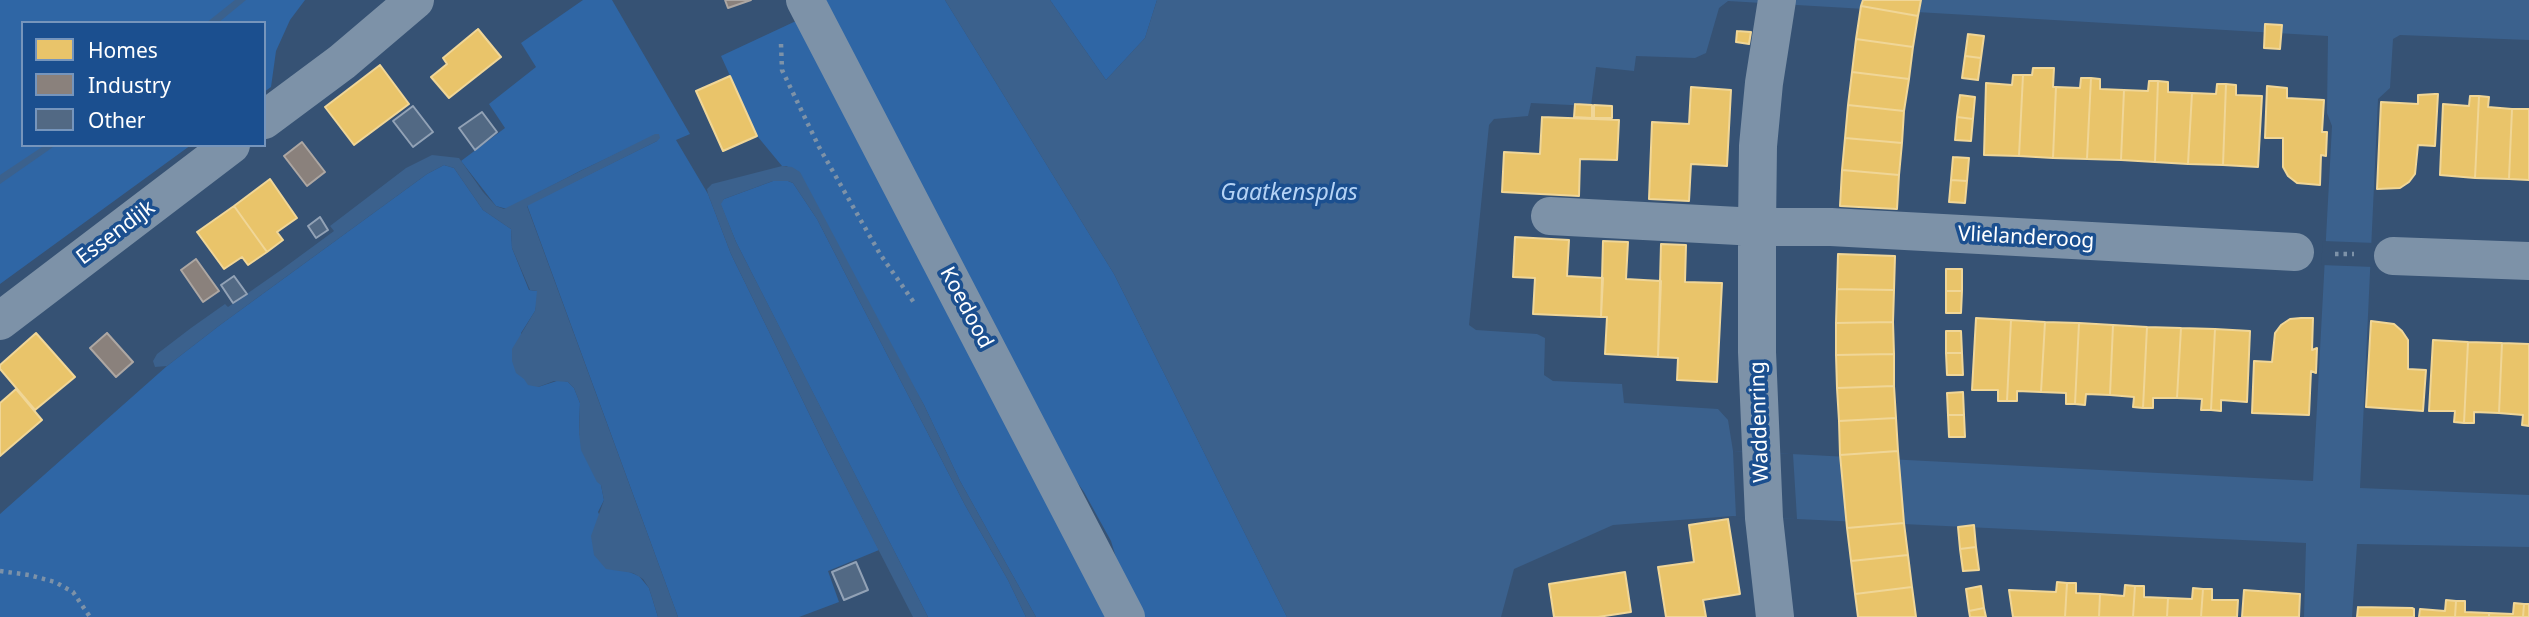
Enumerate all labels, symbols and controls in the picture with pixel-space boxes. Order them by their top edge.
legend [21,21,266,147]
text: Homes [88,36,158,64]
text: Industry [88,71,171,99]
text: Other [88,106,145,134]
water label: Gaatkensplas [1220,179,1358,207]
street label: Essendijk [72,195,160,271]
street label: Vlielanderoog [1957,222,2095,254]
street label: Koedood [934,263,998,353]
street label: Waddenring [1745,361,1775,483]

